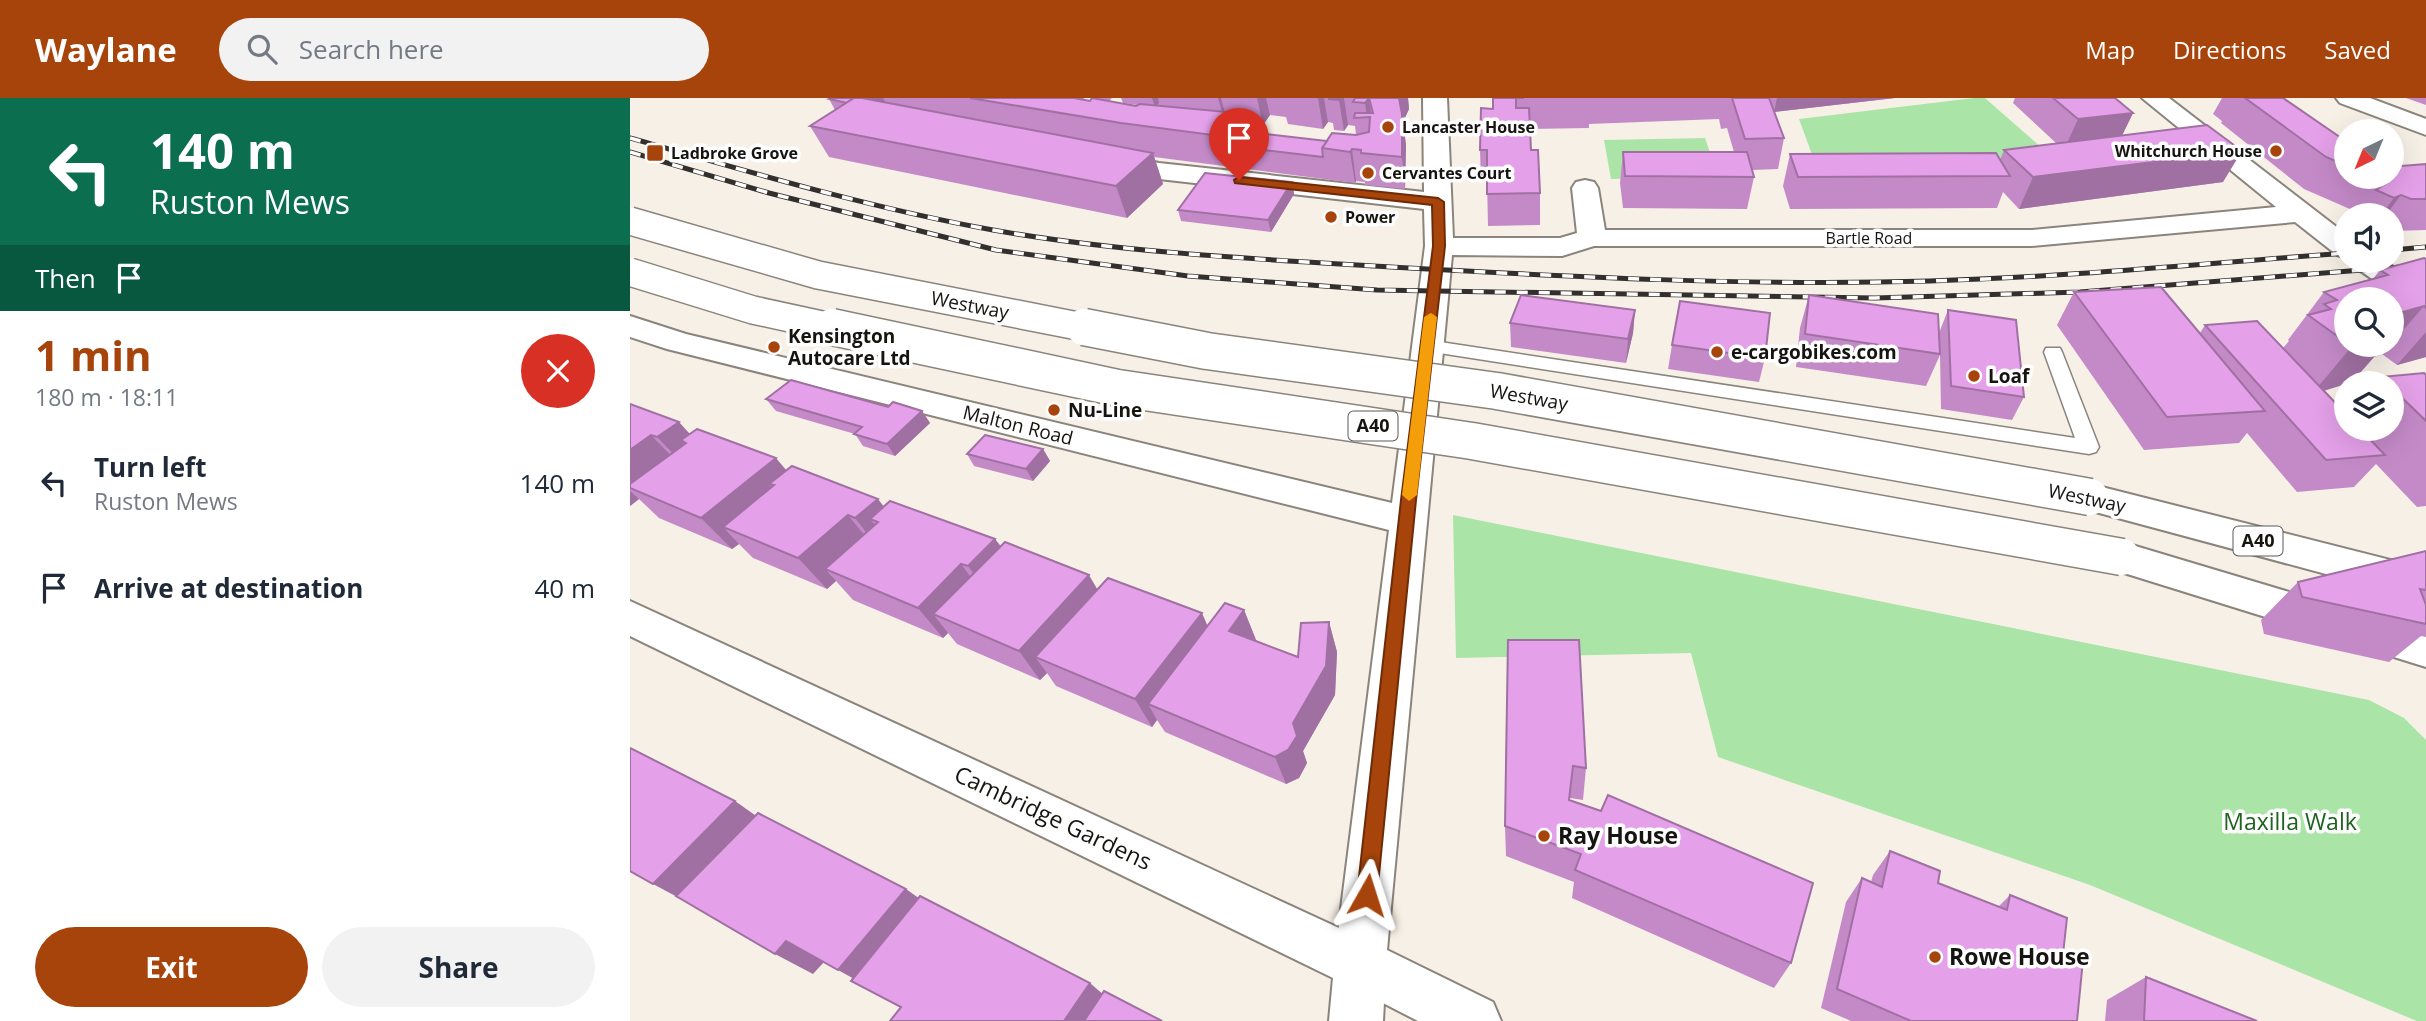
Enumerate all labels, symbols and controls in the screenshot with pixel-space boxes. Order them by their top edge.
search box [219,18,709,81]
text: Waylane [35,27,177,72]
icon: search [243,30,281,68]
text: Search here [299,31,444,67]
text: Map [2085,33,2135,66]
text: Directions [2173,33,2286,66]
text: Saved [2324,33,2391,66]
pin [1209,108,1269,180]
place label: Lancaster House [1402,116,1535,138]
text: 140 m [150,117,295,183]
icon: arrive [1220,119,1258,157]
marker: Lancaster House [1380,119,1396,135]
north arrow [2334,119,2404,189]
map controls [2334,119,2404,441]
icon: left [35,126,126,217]
place label: Whitchurch House [2115,140,2262,162]
place label: Ladbroke Grove [671,142,798,164]
marker: Ladbroke Grove [645,143,665,163]
marker: Whitchurch House [2268,143,2284,159]
place label: Cervantes Court [1382,162,1512,184]
marker: Cervantes Court [1360,165,1376,181]
text: Ruston Mews [150,180,350,223]
button: sound [2334,203,2404,273]
place label: Power [1345,206,1395,228]
marker: Power [1323,209,1339,225]
street label: Bartle Road [1826,227,1912,249]
icon: arrive [110,259,148,297]
text: Then [35,260,96,296]
street label: Westway [929,285,1012,325]
button: search [2334,287,2404,357]
place label: Kensington Autocare Ltd [788,323,911,371]
text: 1 min [35,326,152,383]
button: close [521,334,595,408]
marker: Kensington Autocare Ltd [766,339,782,355]
place label: e-cargobikes.com [1731,339,1897,365]
marker: e-cargobikes.com [1709,344,1725,360]
place label: Loaf [1988,363,2031,389]
marker: Loaf [1966,368,1982,384]
button: layers [2334,371,2404,441]
street label: Westway [1488,377,1571,417]
text: 180 m · 18:11 [35,381,178,413]
place label: Nu-Line [1068,397,1142,423]
street label: Malton Road [960,399,1076,451]
marker: Nu-Line [1046,402,1062,418]
road number: A40 [1348,412,1398,440]
text: Turn left [94,449,206,485]
icon: left [35,464,73,502]
text: 140 m [520,465,595,501]
street label: Westway [2046,477,2129,519]
text: Ruston Mews [94,485,238,517]
road number: A40 [2234,526,2282,556]
icon: arrive [35,569,73,607]
text: Arrive at destination [94,570,363,606]
text: 40 m [534,570,595,606]
street label: Cambridge Gardens [950,757,1157,877]
park label: Maxilla Walk [2223,805,2357,837]
place label: Ray House [1558,819,1678,851]
marker: Ray House [1536,828,1552,844]
position arrow [1330,858,1404,932]
button: Exit [35,927,308,1007]
button: Share [322,927,595,1007]
place label: Rowe House [1949,940,2090,972]
marker: Rowe House [1927,949,1943,965]

